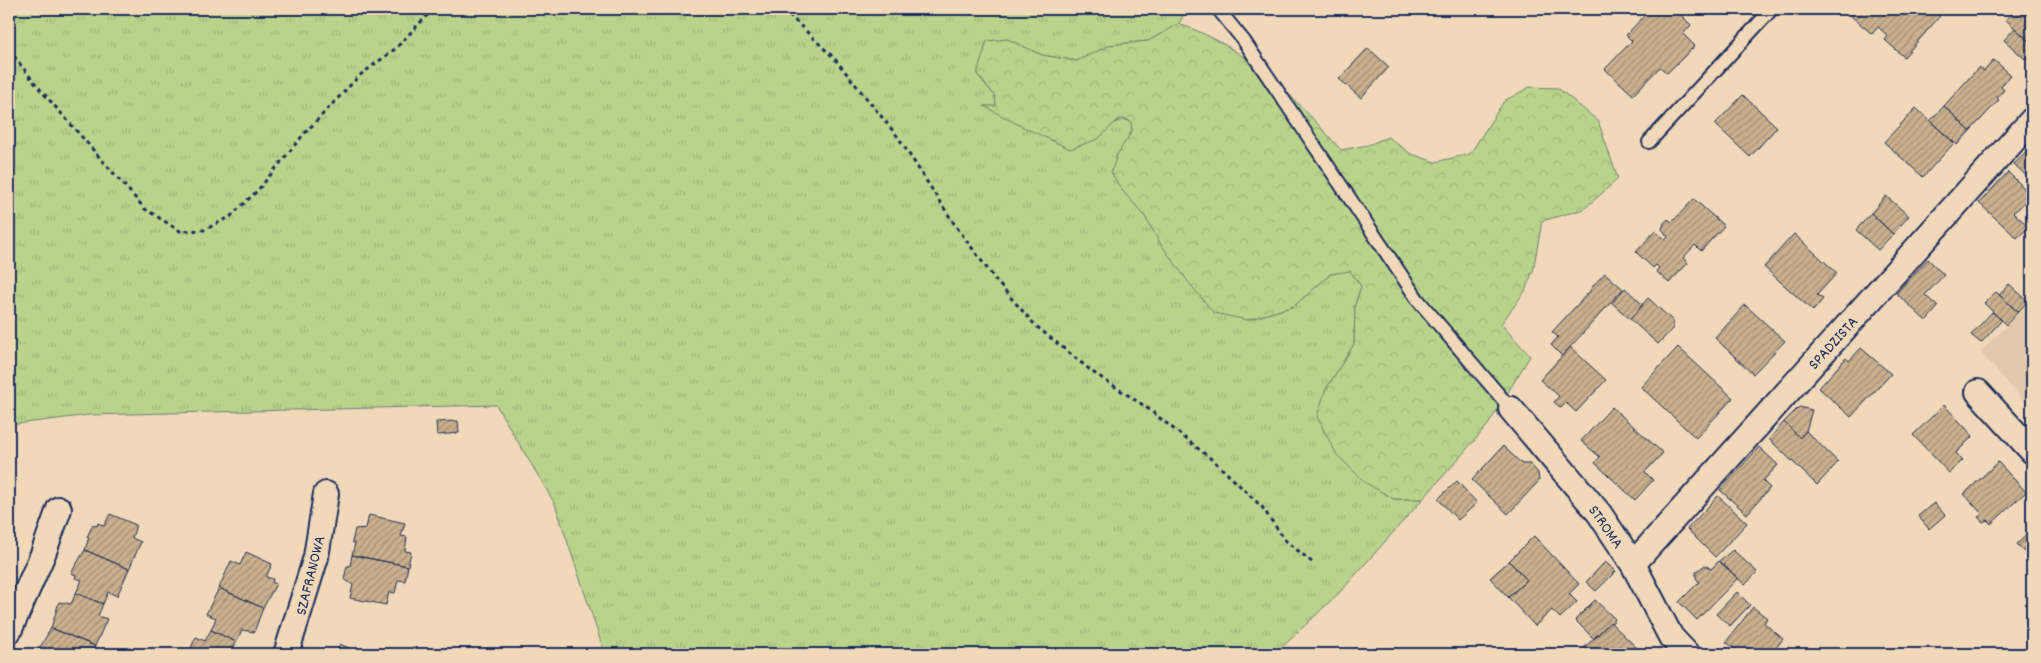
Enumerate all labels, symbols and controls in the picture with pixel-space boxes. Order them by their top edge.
street label: SPADZISTA [1803,311,1864,376]
street label: STROMA [1582,501,1628,554]
street label: SZAFRANOWA [290,533,333,618]

